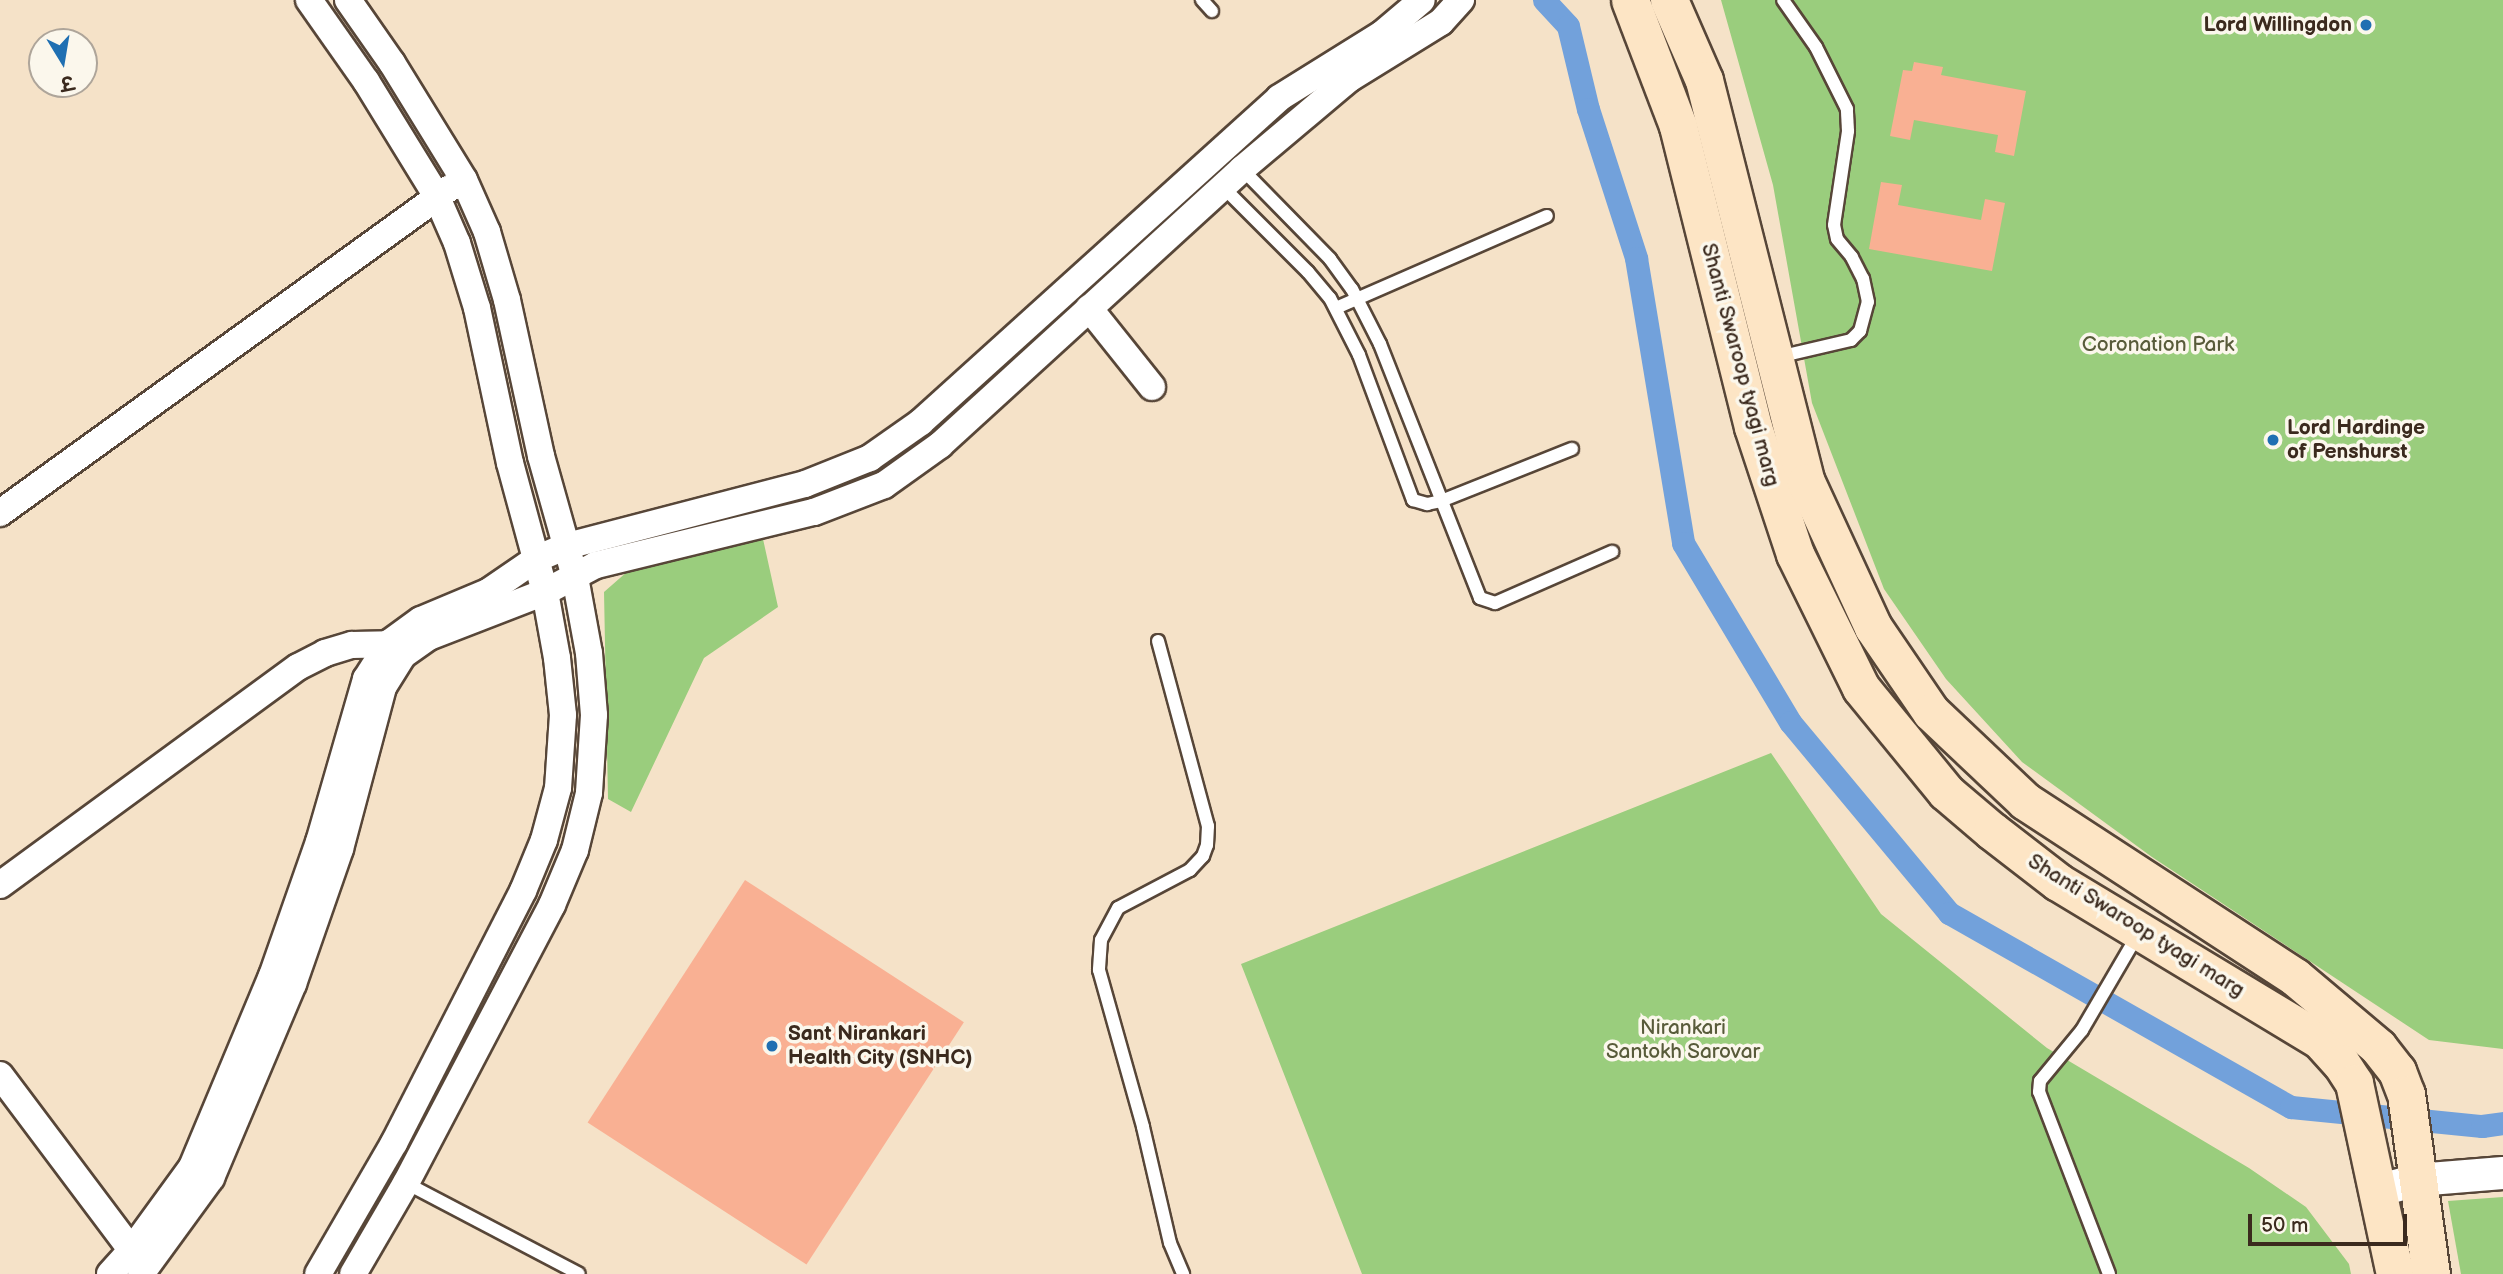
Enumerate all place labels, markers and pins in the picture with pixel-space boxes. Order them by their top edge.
place label: Lord Willingdon [2203,12,2352,38]
marker: Lord Willingdon [2358,17,2374,33]
place label: Lord Hardinge of Penshurst [2287,415,2425,465]
marker: Lord Hardinge of Penshurst [2265,432,2281,448]
place label: Sant Nirankari Health City (SNHC) [788,1021,973,1071]
marker: Sant Nirankari Health City (SNHC) [762,1036,782,1056]

